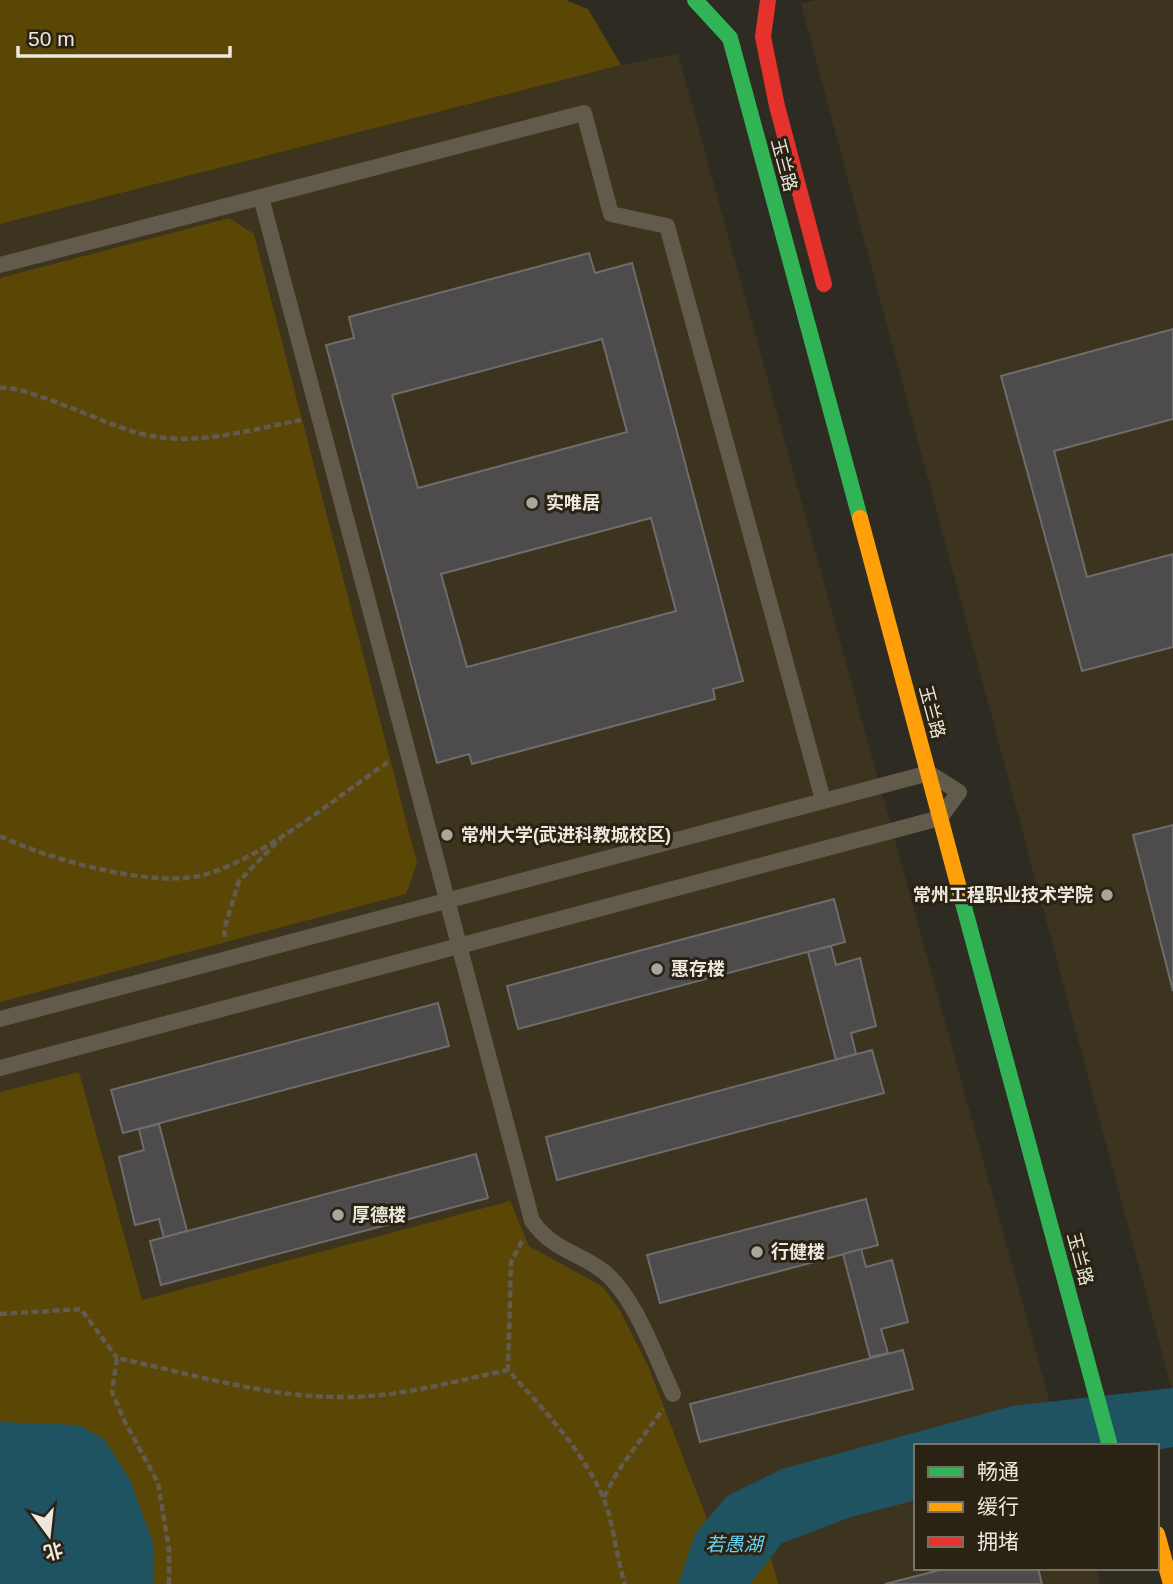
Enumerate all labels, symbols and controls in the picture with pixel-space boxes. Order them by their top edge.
scale bar [18,14,229,58]
text: 50 m [28,27,75,50]
street label: 玉兰路 [767,136,801,194]
place label: 实唯居 [546,493,600,513]
marker: 实唯居 [524,495,540,511]
street label: 玉兰路 [915,683,949,741]
place label: 常州大学(武进科教城校区) [461,825,671,845]
marker: 常州大学(武进科教城校区) [439,827,455,843]
place label: 常州工程职业技术学院 [913,885,1093,905]
marker: 常州工程职业技术学院 [1099,887,1115,903]
place label: 惠存楼 [671,959,725,979]
marker: 惠存楼 [649,961,665,977]
place label: 厚德楼 [352,1205,406,1225]
marker: 厚德楼 [330,1207,346,1223]
street label: 玉兰路 [1063,1230,1097,1288]
place label: 行健楼 [771,1241,825,1262]
marker: 行健楼 [749,1244,765,1260]
legend [914,1444,1159,1570]
text: 畅通 [977,1460,1019,1483]
text: 缓行 [977,1495,1019,1518]
north arrow [14,1500,84,1570]
text: 拥堵 [977,1530,1019,1553]
water label: 若愚湖 [705,1534,765,1555]
text: 北 [41,1538,65,1564]

